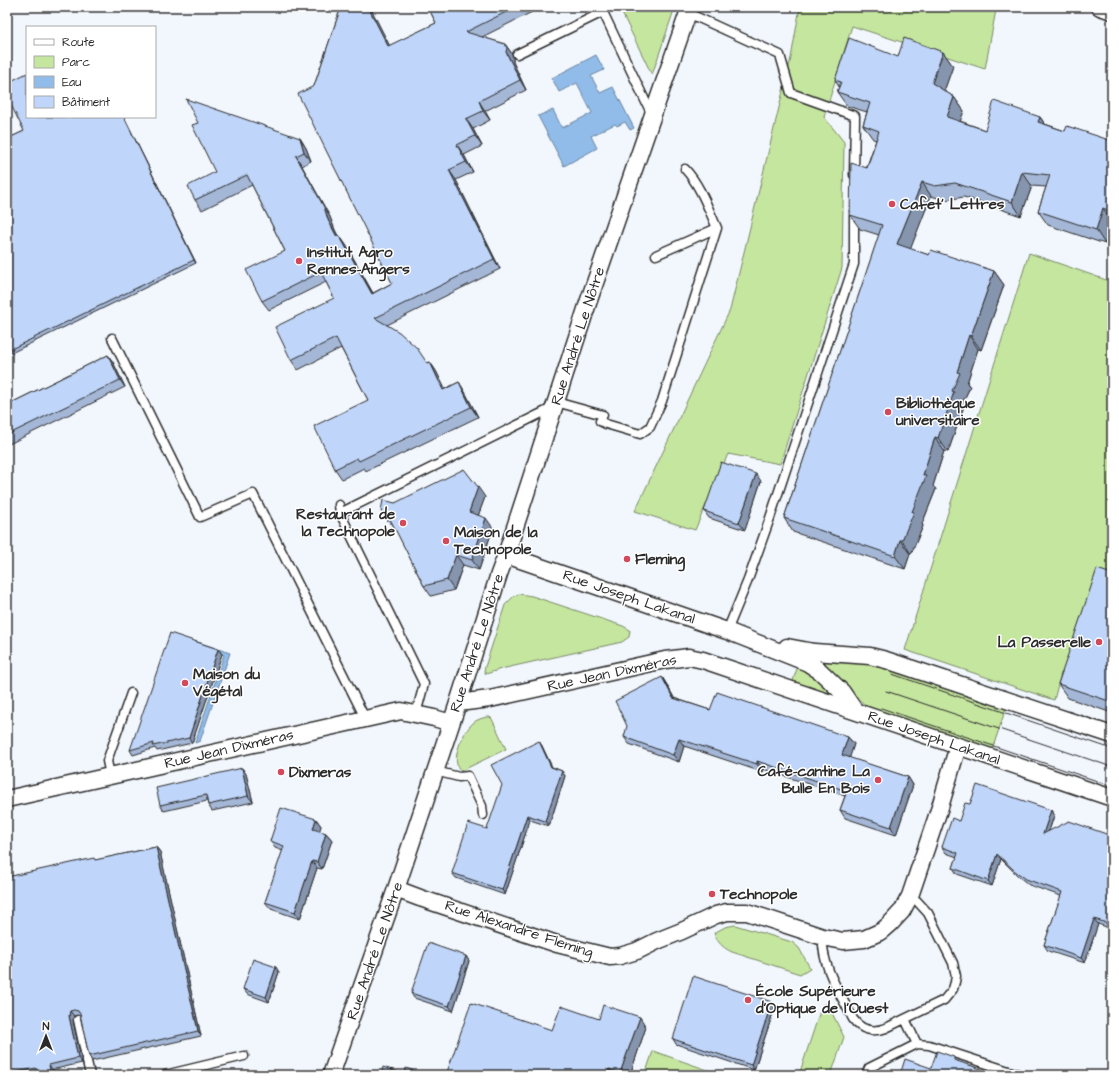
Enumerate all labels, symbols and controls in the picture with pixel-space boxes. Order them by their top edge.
legend [26,26,156,118]
text: Route [62,34,95,51]
text: Parc [62,54,90,71]
text: Eau [62,74,81,91]
text: Bâtiment [62,94,110,111]
place label: Cafet’ Lettres [900,194,1005,215]
marker: Cafet’ Lettres [887,199,897,209]
place label: Institut Agro Rennes-Angers [307,242,410,282]
marker: Institut Agro Rennes-Angers [294,256,304,266]
street label: Rue André Le Nôtre [546,264,610,408]
place label: Bibliothèque universitaire [895,393,980,431]
marker: Bibliothèque universitaire [883,407,893,417]
place label: Restaurant de la Technopole [296,504,395,542]
marker: Restaurant de la Technopole [398,518,408,528]
place label: Maison de la Technopole [453,522,538,560]
marker: Maison de la Technopole [441,536,451,546]
place label: Fleming [635,549,685,572]
marker: Fleming [622,554,632,564]
street label: Rue Joseph Lakanal [560,565,698,629]
street label: Rue André Le Nôtre [445,571,509,715]
place label: La Passerelle [997,632,1091,653]
marker: La Passerelle [1094,637,1104,647]
street label: Rue Jean Dixméras [545,649,679,697]
place label: Maison du Végétal [192,664,260,704]
marker: Maison du Végétal [180,678,190,688]
street label: Rue Joseph Lakanal [865,706,1003,770]
street label: Rue Jean Dixméras [162,724,296,774]
place label: Café-cantine La Bulle En Bois [757,761,870,799]
place label: Dixmeras [289,762,352,783]
marker: Dixmeras [276,767,286,777]
marker: Café-cantine La Bulle En Bois [873,775,883,785]
street label: Rue André Le Nôtre [342,879,408,1023]
place label: Technopole [719,884,798,905]
marker: Technopole [707,889,717,899]
street label: Rue Alexandre Fleming [442,895,596,964]
place label: École Supérieure d’Optique de l’Ouest [755,981,889,1019]
marker: École Supérieure d’Optique de l’Ouest [743,995,753,1005]
north arrow [26,1016,66,1056]
text: N [43,1019,50,1034]

